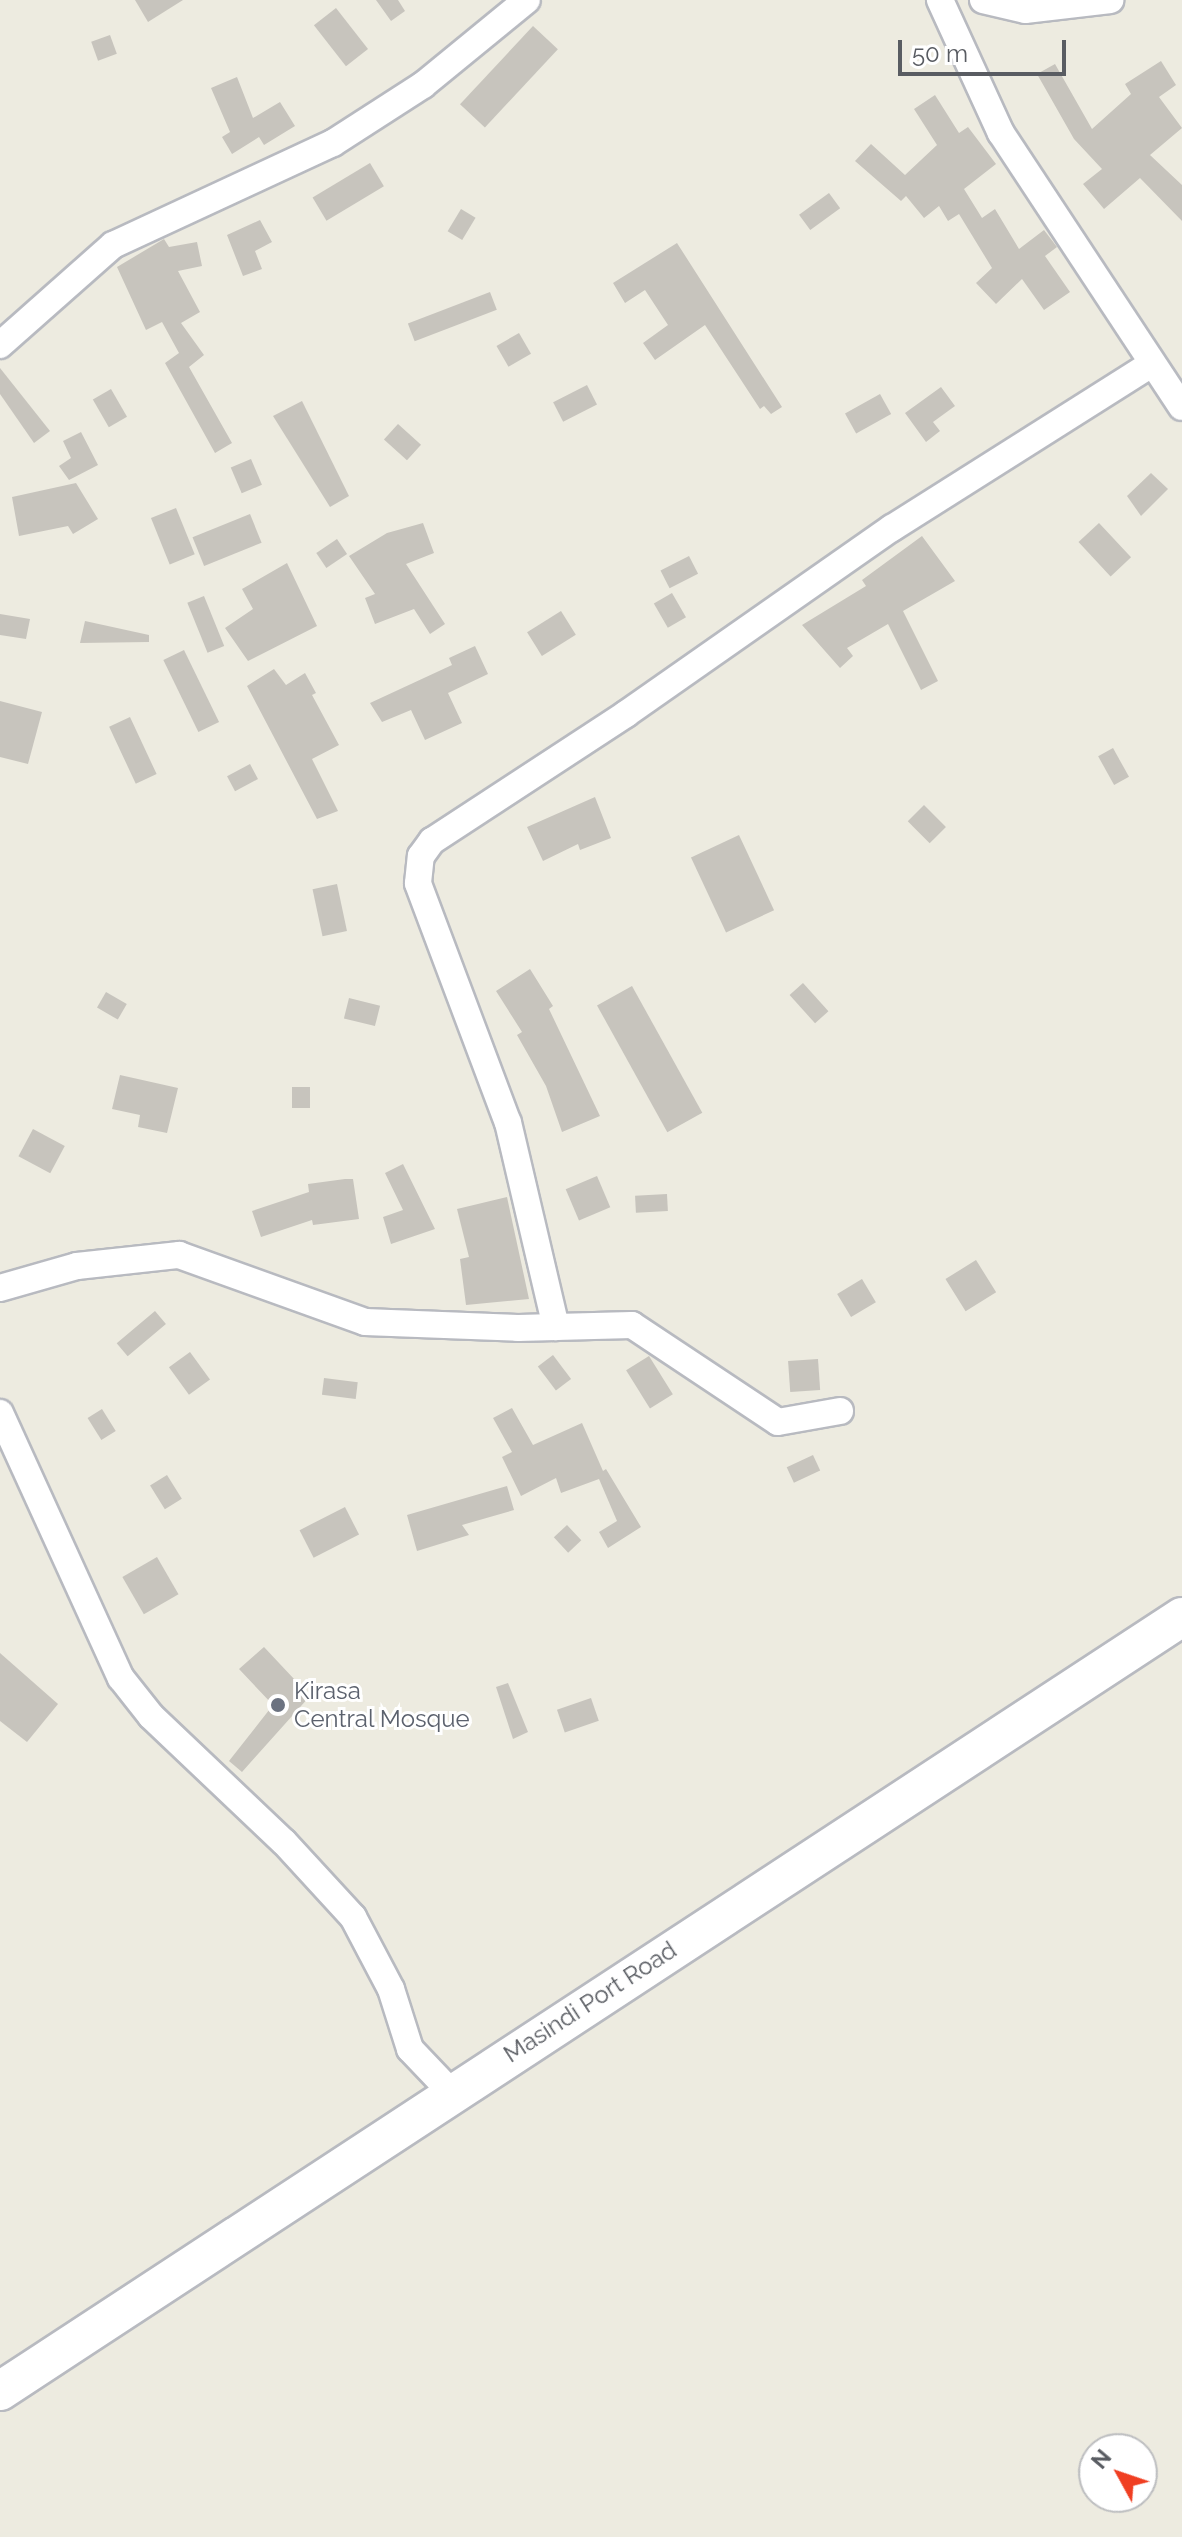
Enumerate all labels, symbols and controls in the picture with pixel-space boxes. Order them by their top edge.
scale bar [902,24,1070,74]
text: 50 m [912,39,968,68]
place label: Kirasa Central Mosque [294,1677,470,1733]
marker: Kirasa Central Mosque [269,1696,287,1714]
street label: Masindi Port Road [498,1935,682,2069]
north arrow [1078,2433,1158,2513]
text: N [1086,2444,1116,2474]

